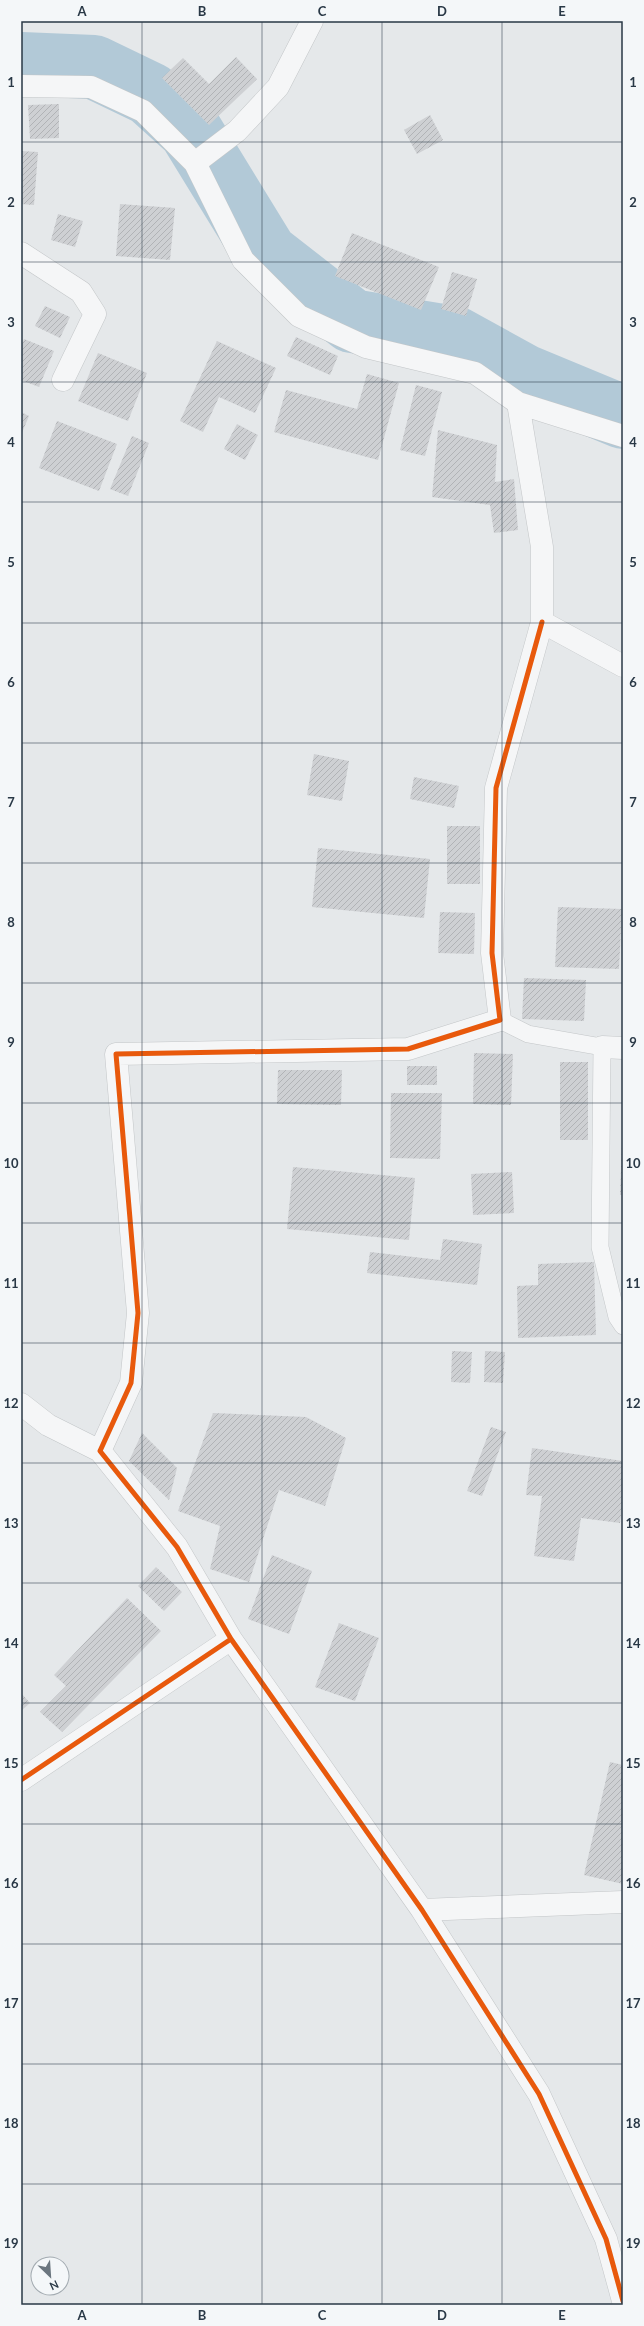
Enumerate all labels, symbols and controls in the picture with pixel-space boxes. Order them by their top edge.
text: A [76,3,87,19]
text: B [198,3,207,19]
text: C [318,3,327,19]
text: D [437,3,447,19]
text: E [558,3,566,19]
text: 1 [7,74,15,90]
text: 1 [629,74,637,90]
text: 2 [7,194,15,210]
text: 2 [629,194,637,210]
text: 3 [7,314,15,330]
text: 3 [629,314,637,330]
text: 4 [7,434,15,450]
text: 4 [629,434,637,450]
text: 5 [7,554,15,570]
text: 5 [629,554,637,570]
text: 6 [7,674,15,690]
text: 6 [629,674,637,690]
text: 7 [7,794,15,810]
text: 7 [629,794,637,810]
text: 8 [7,914,15,930]
text: 8 [629,914,637,930]
text: 9 [7,1034,15,1050]
text: 9 [629,1034,637,1050]
text: 10 [3,1155,19,1171]
text: 10 [625,1155,641,1171]
text: 11 [3,1275,19,1291]
text: 11 [625,1275,641,1291]
text: 12 [3,1395,19,1411]
text: 12 [625,1395,641,1411]
text: 13 [3,1515,19,1531]
text: 13 [625,1515,641,1531]
text: 14 [3,1635,19,1651]
text: 14 [625,1635,641,1651]
text: 15 [3,1755,19,1771]
text: 15 [625,1755,641,1771]
text: 16 [3,1875,19,1891]
text: 16 [625,1875,641,1891]
text: 17 [3,1995,19,2011]
text: 17 [625,1995,641,2011]
text: 18 [3,2115,19,2131]
text: 18 [625,2115,641,2131]
text: 19 [3,2235,19,2251]
text: 19 [625,2235,641,2251]
north arrow [30,2256,70,2296]
text: N [48,2278,61,2293]
text: A [76,2307,87,2323]
text: B [198,2307,207,2323]
text: C [318,2307,327,2323]
text: D [437,2307,447,2323]
text: E [558,2307,566,2323]

